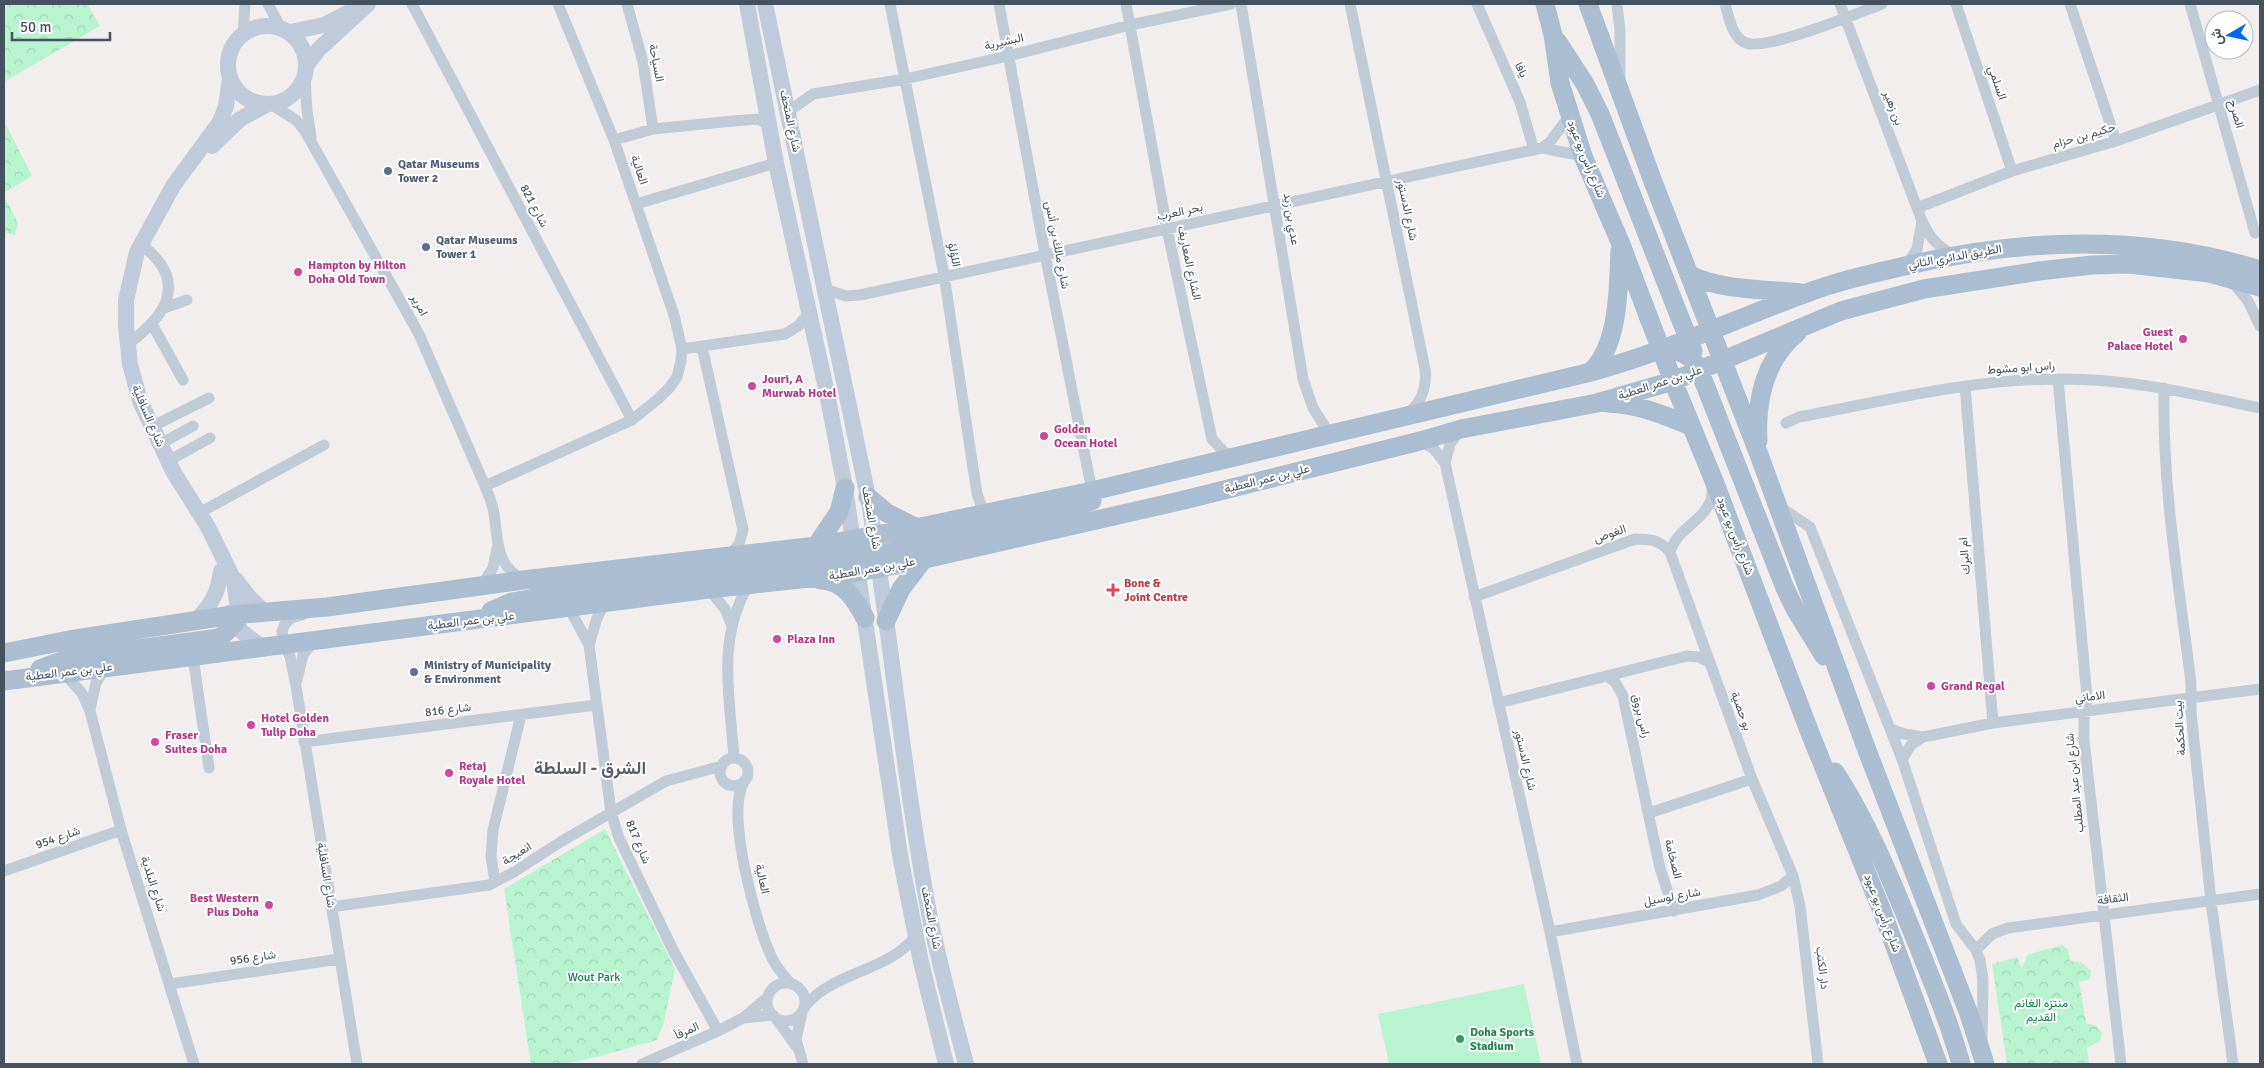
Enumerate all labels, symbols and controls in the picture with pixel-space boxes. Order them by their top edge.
scale bar [12,10,110,42]
north arrow [2204,10,2254,60]
text: 50 m [20,18,51,36]
text: ش [2207,27,2226,47]
street label: البشيرية [983,30,1025,54]
street label: السياحة [645,43,667,83]
street label: يافا [1511,60,1531,80]
street label: السلمي [1982,64,2010,103]
street label: شارع المتحف [775,88,804,154]
street label: بن زهير [1879,88,1906,127]
street label: الصرح [2224,98,2247,130]
street label: شارع رأس بو عبود [1563,118,1608,201]
street label: حكيم بن حزام [2051,120,2117,152]
street label: العالية [627,153,651,187]
place label: Qatar Museums Tower 2 [398,157,480,186]
marker: Qatar Museums Tower 2 [382,165,394,177]
street label: شارع الدستور [1392,177,1421,242]
street label: شارع 821 [516,182,551,230]
street label: عدي بن زيد [1277,192,1303,247]
street label: شارع مالك بن أنس [1040,200,1073,290]
street label: بحر العرب [1156,200,1204,224]
street label: الشارع المعاريف [1173,224,1204,302]
place label: Qatar Museums Tower 1 [436,233,518,262]
marker: Qatar Museums Tower 1 [420,241,432,253]
street label: الطريق الدائري الثاني [1907,241,2003,275]
street label: اللؤلؤ [944,242,964,268]
place label: Hampton by Hilton Doha Old Town [308,258,407,287]
marker: Hampton by Hilton Doha Old Town [292,266,304,278]
street label: امرير [407,291,431,319]
place label: Guest Palace Hotel [2107,325,2173,354]
marker: Guest Palace Hotel [2177,333,2189,345]
street label: راس ابو مشوط [1987,358,2055,378]
street label: علي بن عمر العطية [1616,362,1705,406]
place label: Jouri, A Murwab Hotel [762,372,837,401]
marker: Jouri, A Murwab Hotel [746,380,758,392]
street label: شارع السافلية [127,383,168,450]
place label: Golden Ocean Hotel [1054,422,1118,451]
marker: Golden Ocean Hotel [1038,430,1050,442]
street label: علي بن عمر العطية [1223,461,1312,499]
street label: شارع المتحف [857,485,884,551]
street label: شارع رأس بو عبود [1712,495,1757,578]
street label: الغوص [1592,521,1628,547]
street label: ام البرك [1956,537,1974,575]
street label: علي بن عمر العطية [828,554,917,586]
place label: Bone & Joint Centre [1124,576,1188,605]
marker: Bone & Joint Centre [1106,583,1120,597]
street label: علي بن عمر العطية [427,608,516,636]
place label: Plaza Inn [787,632,836,647]
marker: Plaza Inn [771,633,783,645]
place label: Ministry of Municipality & Environment [424,658,551,687]
street label: علي بن عمر العطية [25,659,114,687]
marker: Ministry of Municipality & Environment [408,666,420,678]
place label: Grand Regal [1941,679,2005,694]
marker: Grand Regal [1925,680,1937,692]
street label: الاماني [2074,688,2106,708]
street label: بو حصية [1727,689,1755,733]
street label: راس بروق [1628,693,1654,739]
street label: شارع 816 [424,700,472,721]
street label: بيت الحكمة [2171,700,2189,756]
place label: Hotel Golden Tulip Doha [261,711,329,740]
marker: Hotel Golden Tulip Doha [245,719,257,731]
street label: شارع الدستور [1509,727,1539,792]
place label: Fraser Suites Doha [165,728,227,757]
street label: شارع ابن عبد المطلب [2062,732,2089,834]
marker: Fraser Suites Doha [149,736,161,748]
district label: الشرق - السلطة [534,757,646,779]
place label: Retaj Royale Hotel [459,759,525,788]
marker: Retaj Royale Hotel [443,767,455,779]
street label: شارع 817 [621,818,654,867]
street label: شارع 954 [34,823,83,854]
street label: الصخامة [1661,838,1685,880]
street label: انعيجة [500,839,534,869]
street label: شارع السافلية [312,841,339,909]
street label: شارع البلدية [136,854,169,914]
street label: العالية [751,863,773,895]
street label: شارع رأس بو عبود [1859,872,1904,955]
street label: شارع المتحف [917,885,944,951]
street label: شارع لوسيل [1642,885,1702,910]
street label: الثقافة [2096,890,2130,908]
place label: Best Western Plus Doha [190,891,259,920]
marker: Best Western Plus Doha [263,899,275,911]
street label: دار الكتب [1812,946,1832,991]
street label: شارع 956 [229,947,277,970]
park label: Wout Park [568,970,620,985]
park label: منتزه الغانم القديم [2014,996,2068,1025]
street label: المرفأ [672,1019,702,1043]
place label: Doha Sports Stadium [1470,1025,1535,1054]
marker: Doha Sports Stadium [1454,1033,1466,1045]

